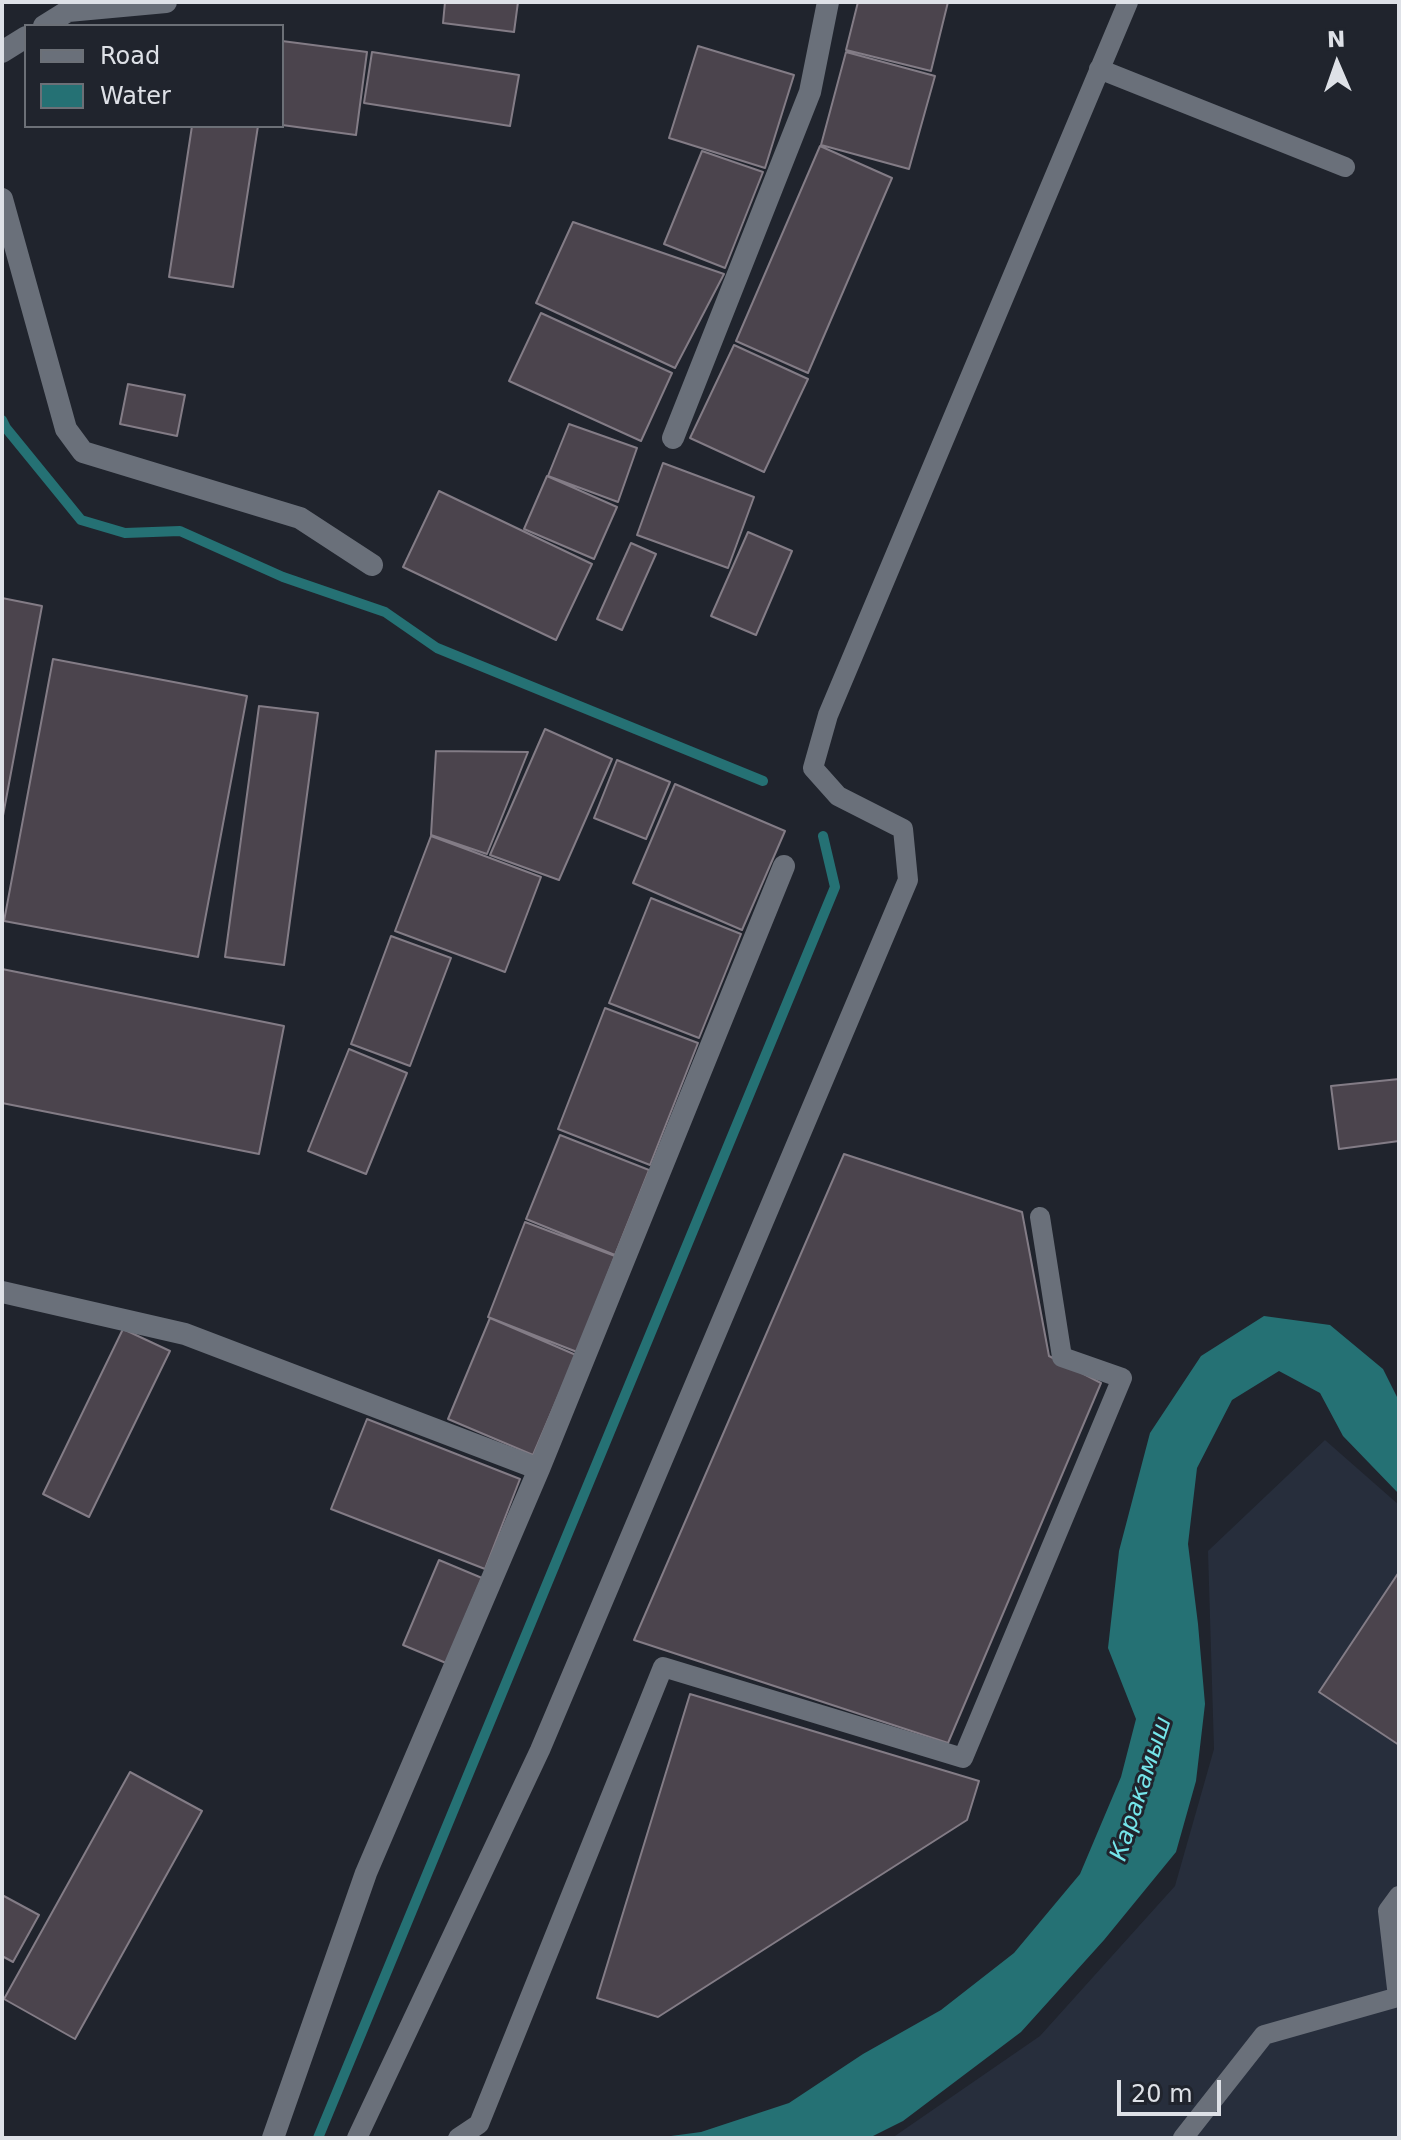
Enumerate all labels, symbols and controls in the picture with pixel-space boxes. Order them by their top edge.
legend [24,24,284,128]
north arrow [1297,24,1377,104]
text: N [1326,27,1346,52]
text: Road [100,42,160,70]
text: Water [100,82,171,110]
water label: Каракамыш [1105,1713,1179,1865]
scale bar [1121,2064,1225,2114]
text: 20 m [1131,2080,1193,2108]

